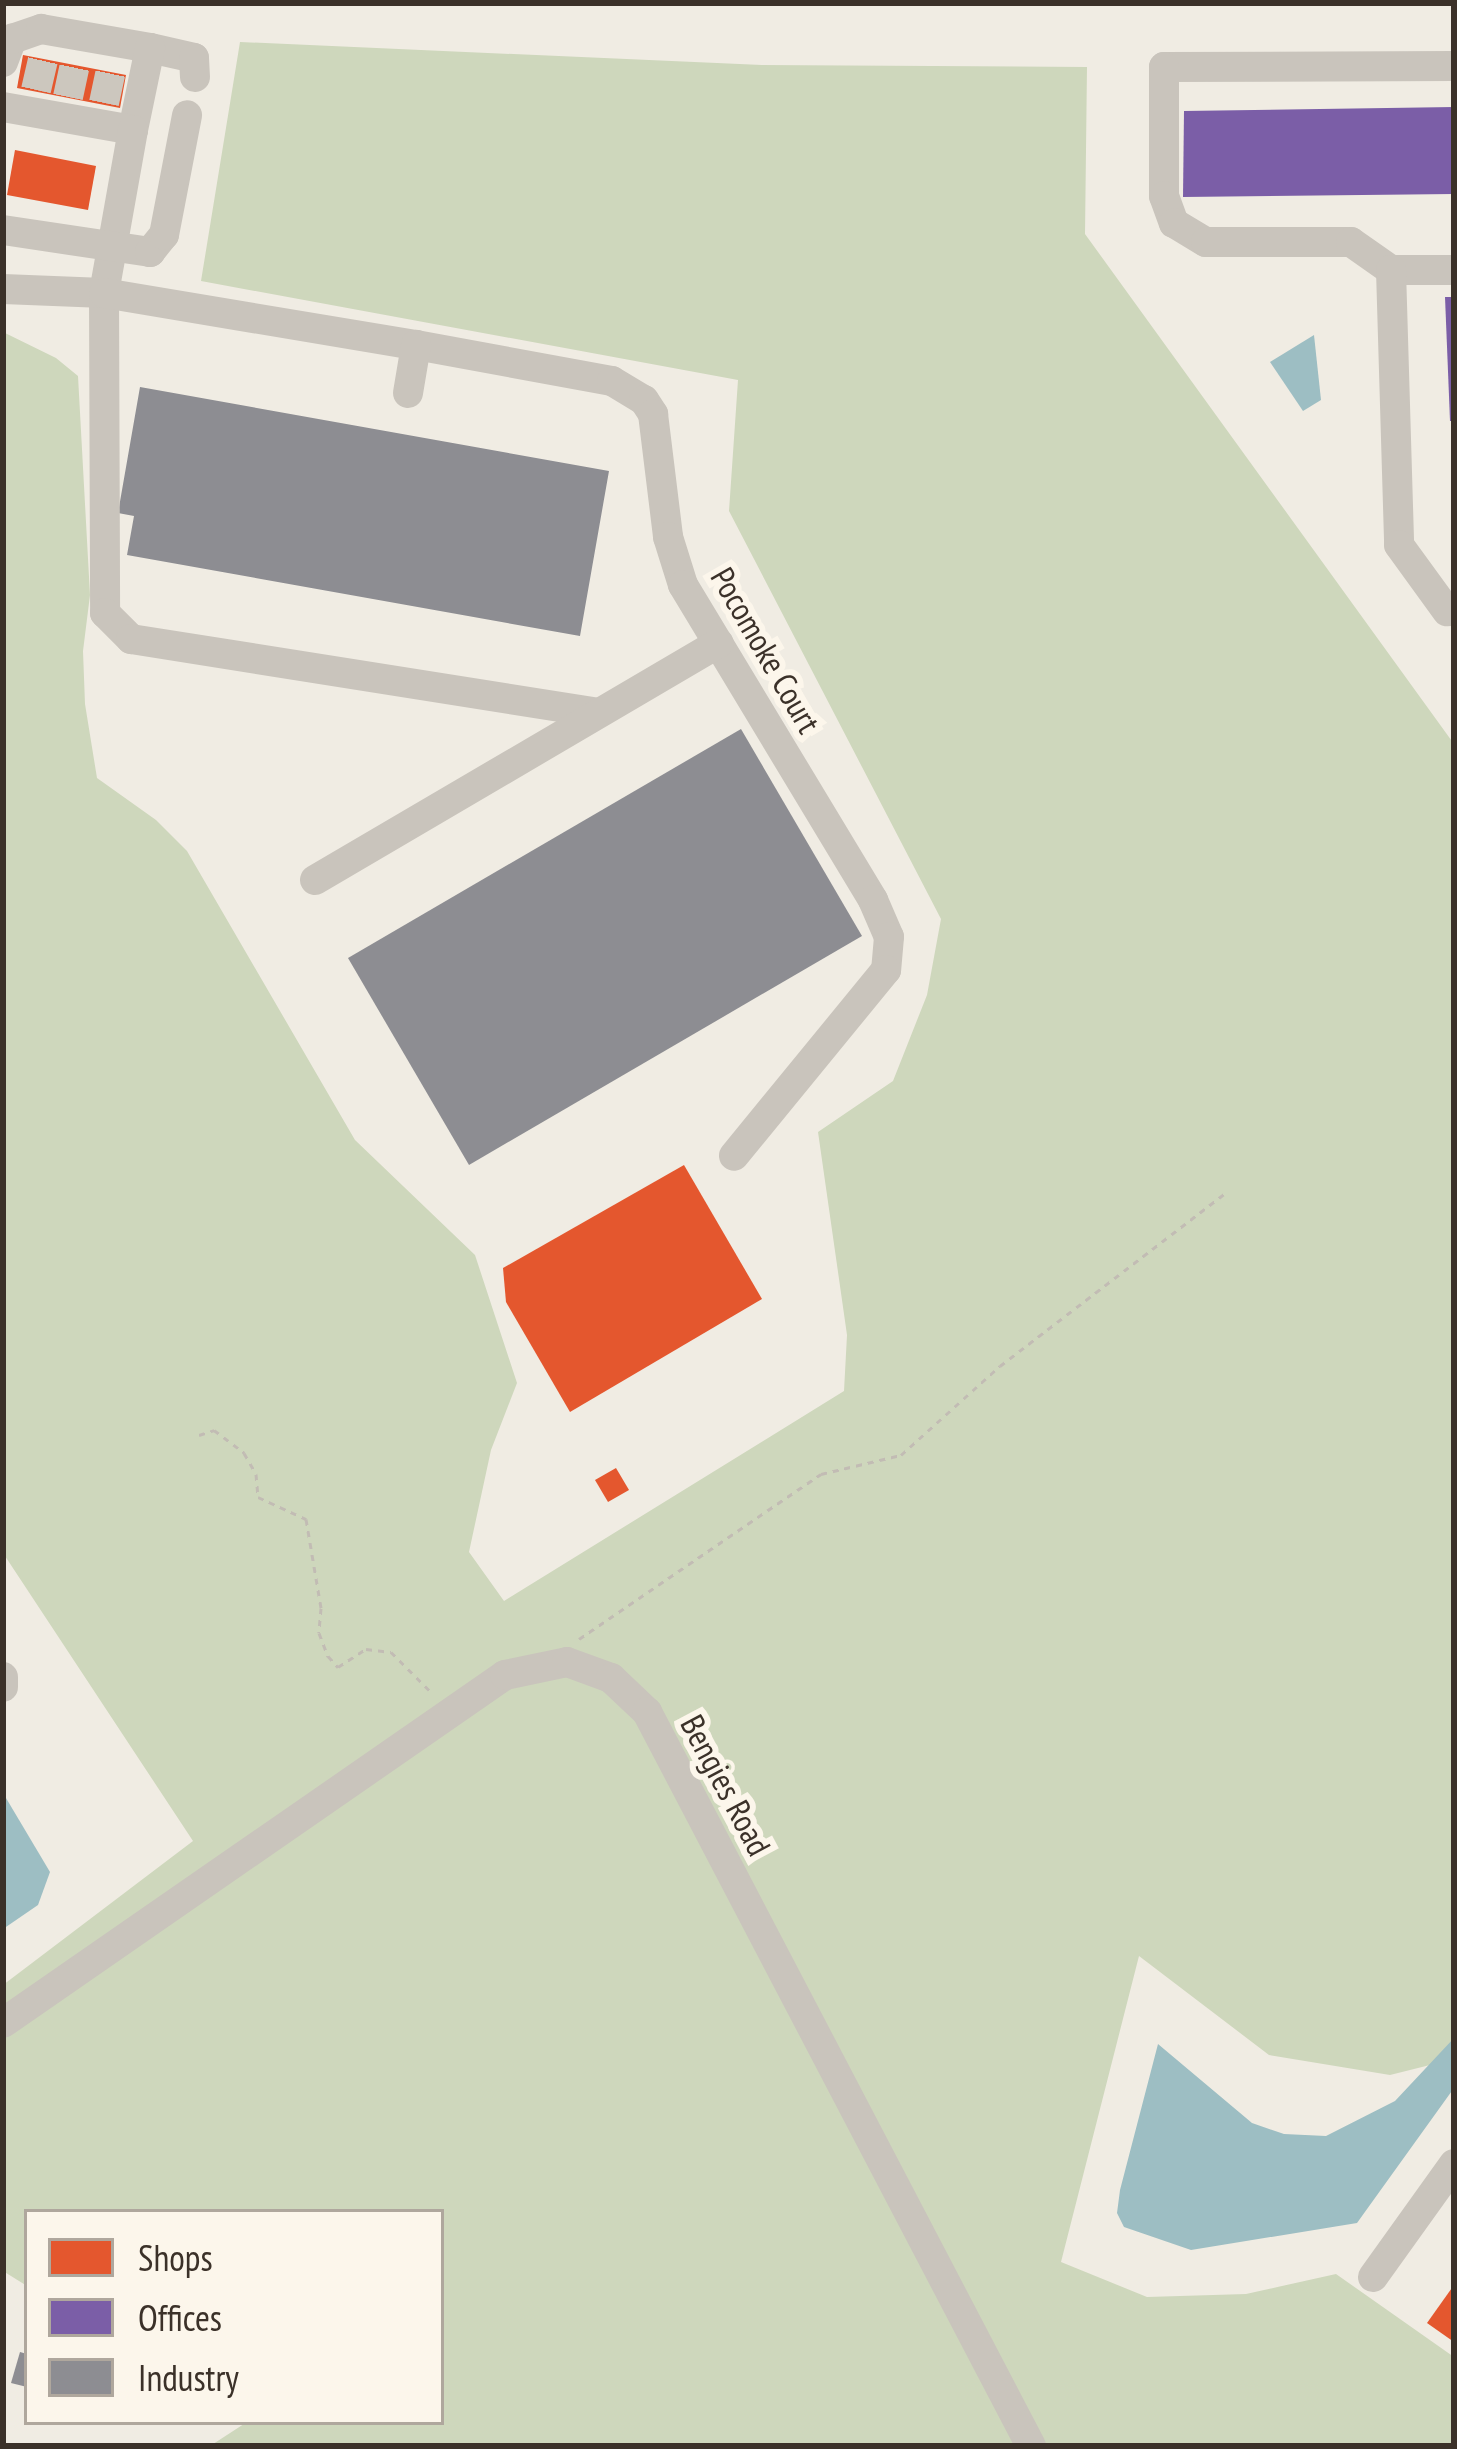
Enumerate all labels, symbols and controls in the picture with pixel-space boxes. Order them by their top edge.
street label: Pocomoke Court [703,560,829,740]
street label: Bengies Road [673,1708,779,1862]
legend [24,2209,444,2425]
text: Shops [138,2234,213,2281]
text: Offices [138,2294,222,2341]
text: Industry [138,2354,239,2401]

